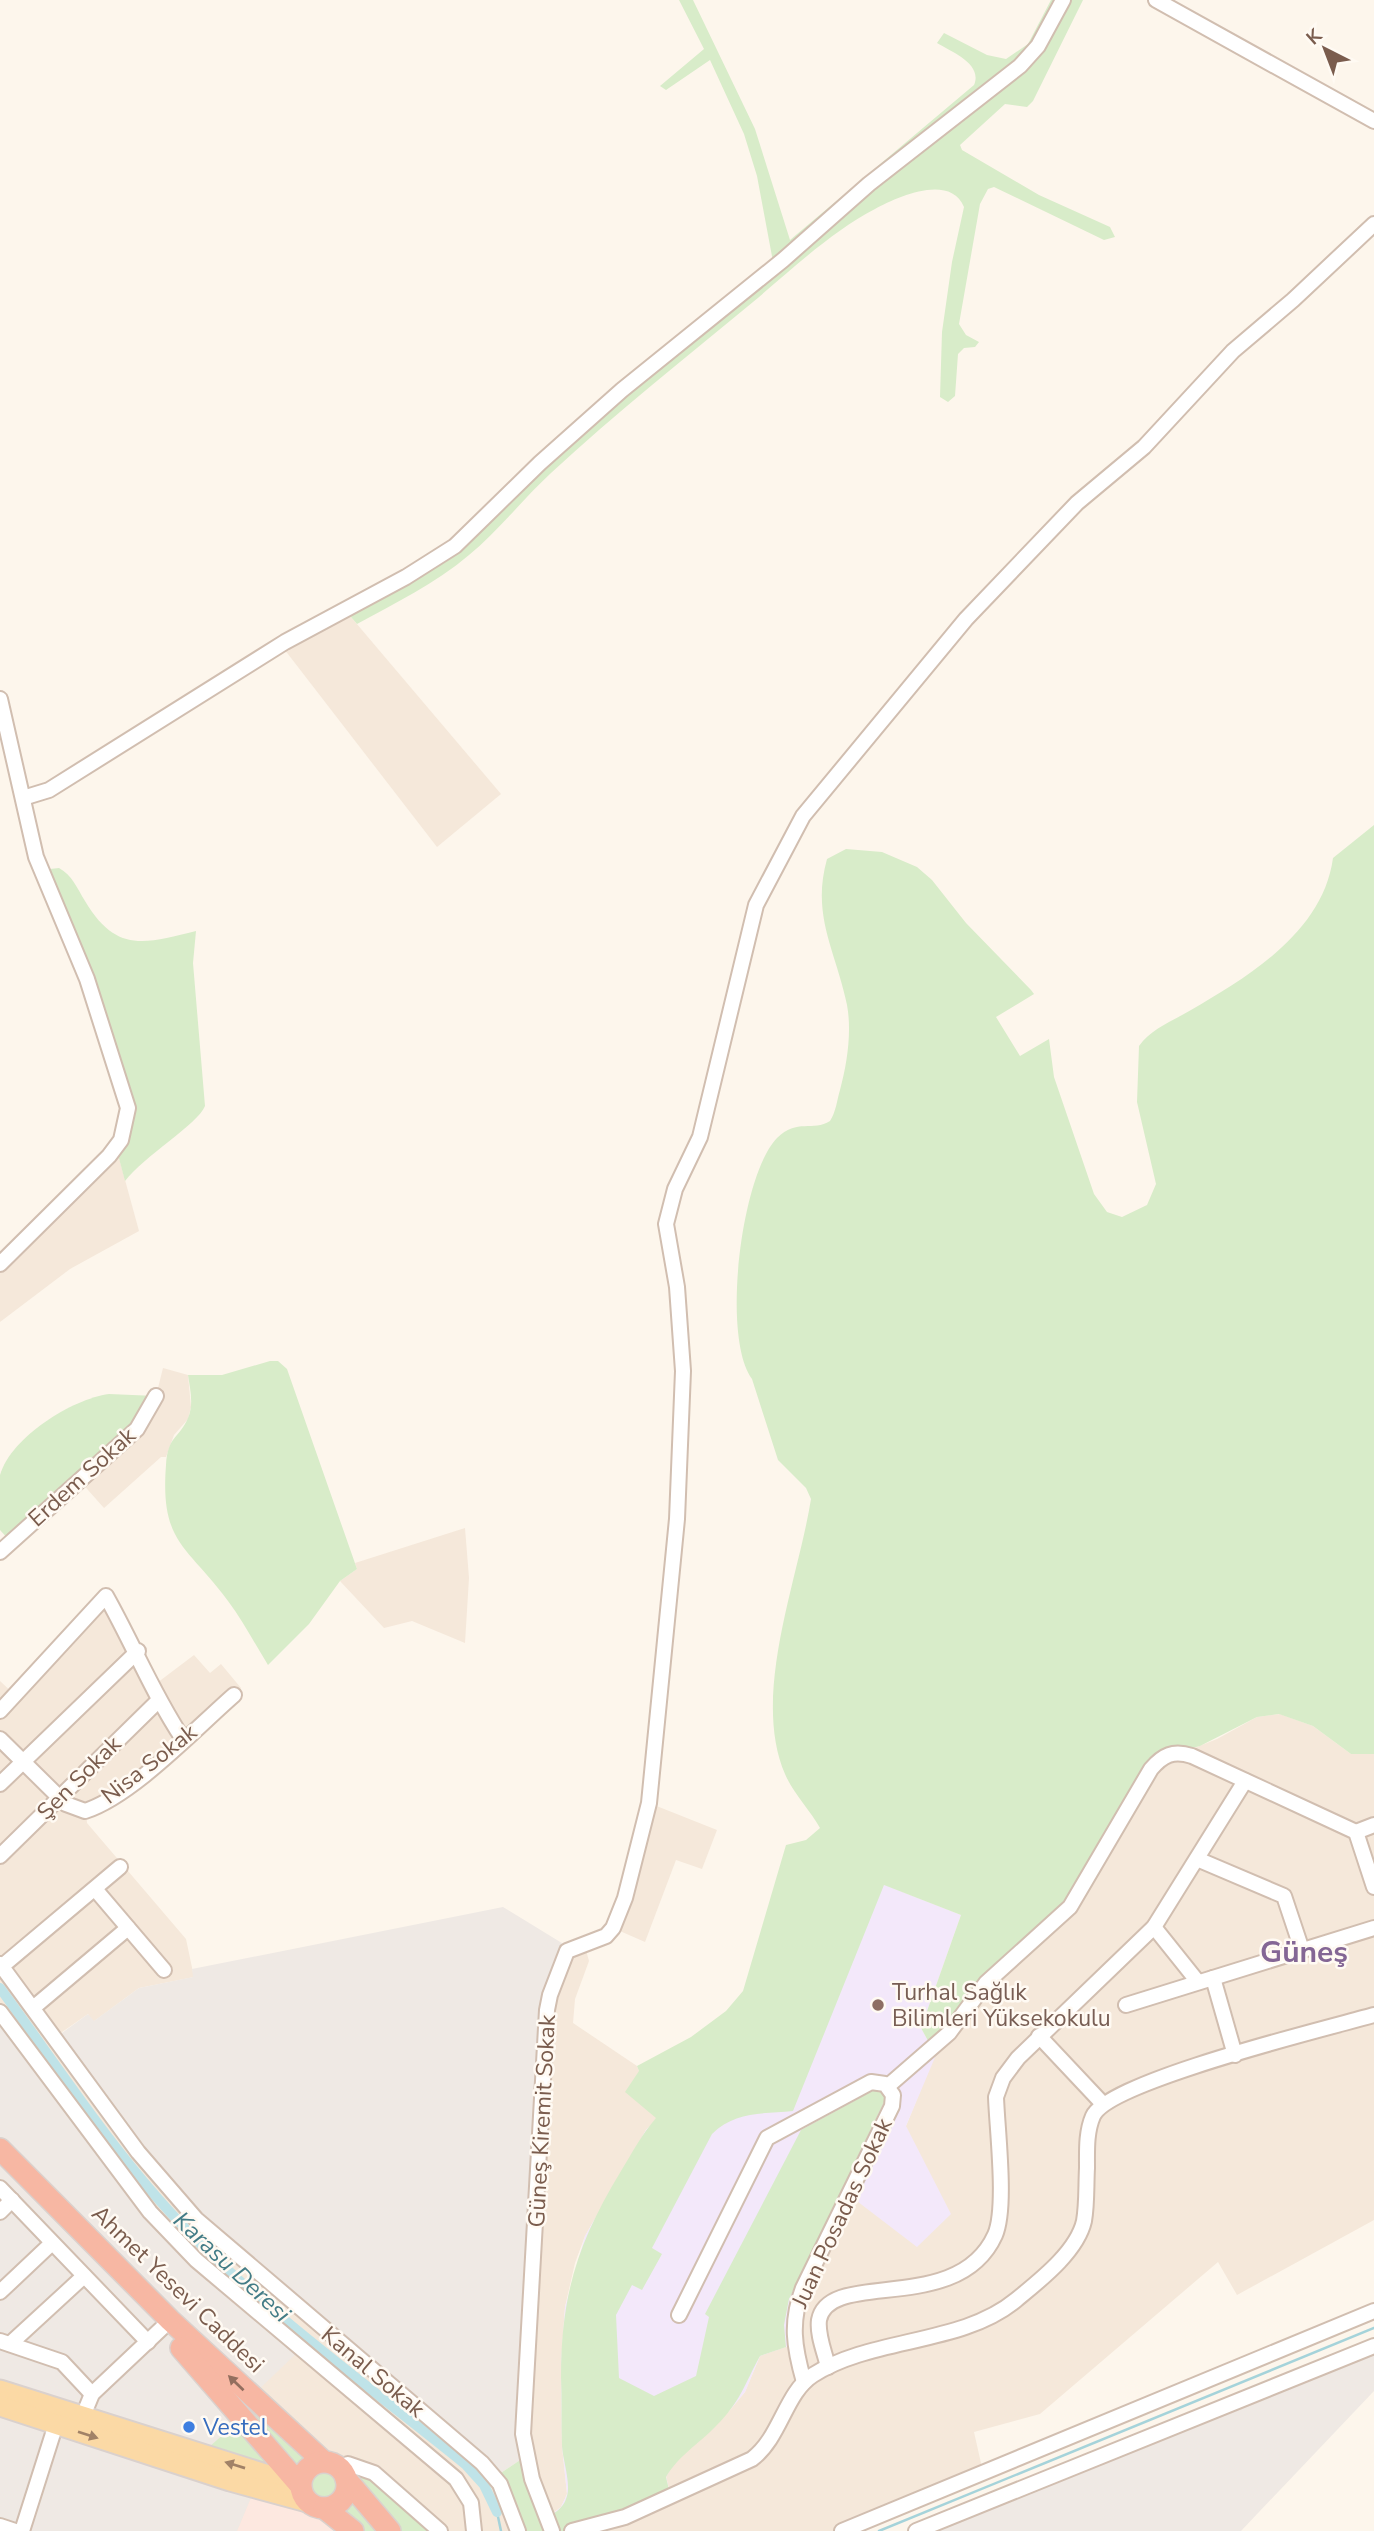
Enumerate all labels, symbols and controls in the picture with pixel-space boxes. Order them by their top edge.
north arrow [1290,14,1360,84]
text: K [1301,22,1329,51]
street label: Erdem Sokak [22,1420,143,1534]
street label: Nisa Sokak [95,1717,204,1811]
street label: Şen Sokak [30,1729,128,1827]
district label: Güneş [1260,1932,1348,1973]
place label: Turhal Sağlık Bilimleri Yüksekokulu [892,1977,1111,2034]
marker: Turhal Sağlık Bilimleri Yüksekokulu [870,1997,886,2013]
street label: Güneş Kiremit Sokak [521,2013,563,2228]
street label: Juan Posadas Sokak [784,2113,900,2314]
street label: Ahmet Yesevi Caddesi [85,2198,271,2380]
water label: Karasu Deresi [167,2204,298,2330]
street label: Kanal Sokak [315,2319,432,2425]
one-way arrow [228,2376,245,2392]
place label: Vestel [202,2412,268,2443]
marker: Vestel [181,2419,197,2435]
one-way arrow [78,2430,99,2441]
one-way arrow [224,2459,245,2469]

